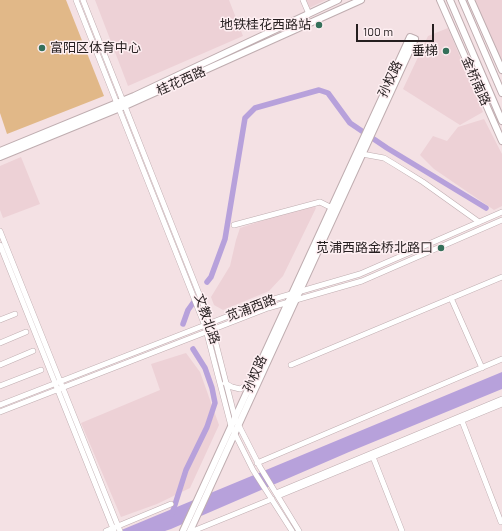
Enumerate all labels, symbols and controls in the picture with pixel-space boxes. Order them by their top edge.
scale bar [358,16,436,42]
place label: 地铁桂花西路站 [220,17,311,33]
marker: 地铁桂花西路站 [314,20,324,30]
text: 100 m [363,24,393,38]
place label: 富阳区体育中心 [50,40,141,56]
marker: 富阳区体育中心 [37,43,47,53]
place label: 垂梯 [412,43,438,59]
marker: 垂梯 [441,46,451,56]
street label: 金桥南路 [458,54,494,108]
street label: 孙权路 [375,58,405,100]
street label: 桂花西路 [154,63,208,99]
place label: 苋浦西路金桥北路口 [316,240,433,256]
marker: 苋浦西路金桥北路口 [436,243,446,253]
street label: 苋浦西路 [224,291,278,325]
street label: 文教北路 [191,292,223,346]
street label: 孙权路 [240,353,270,395]

